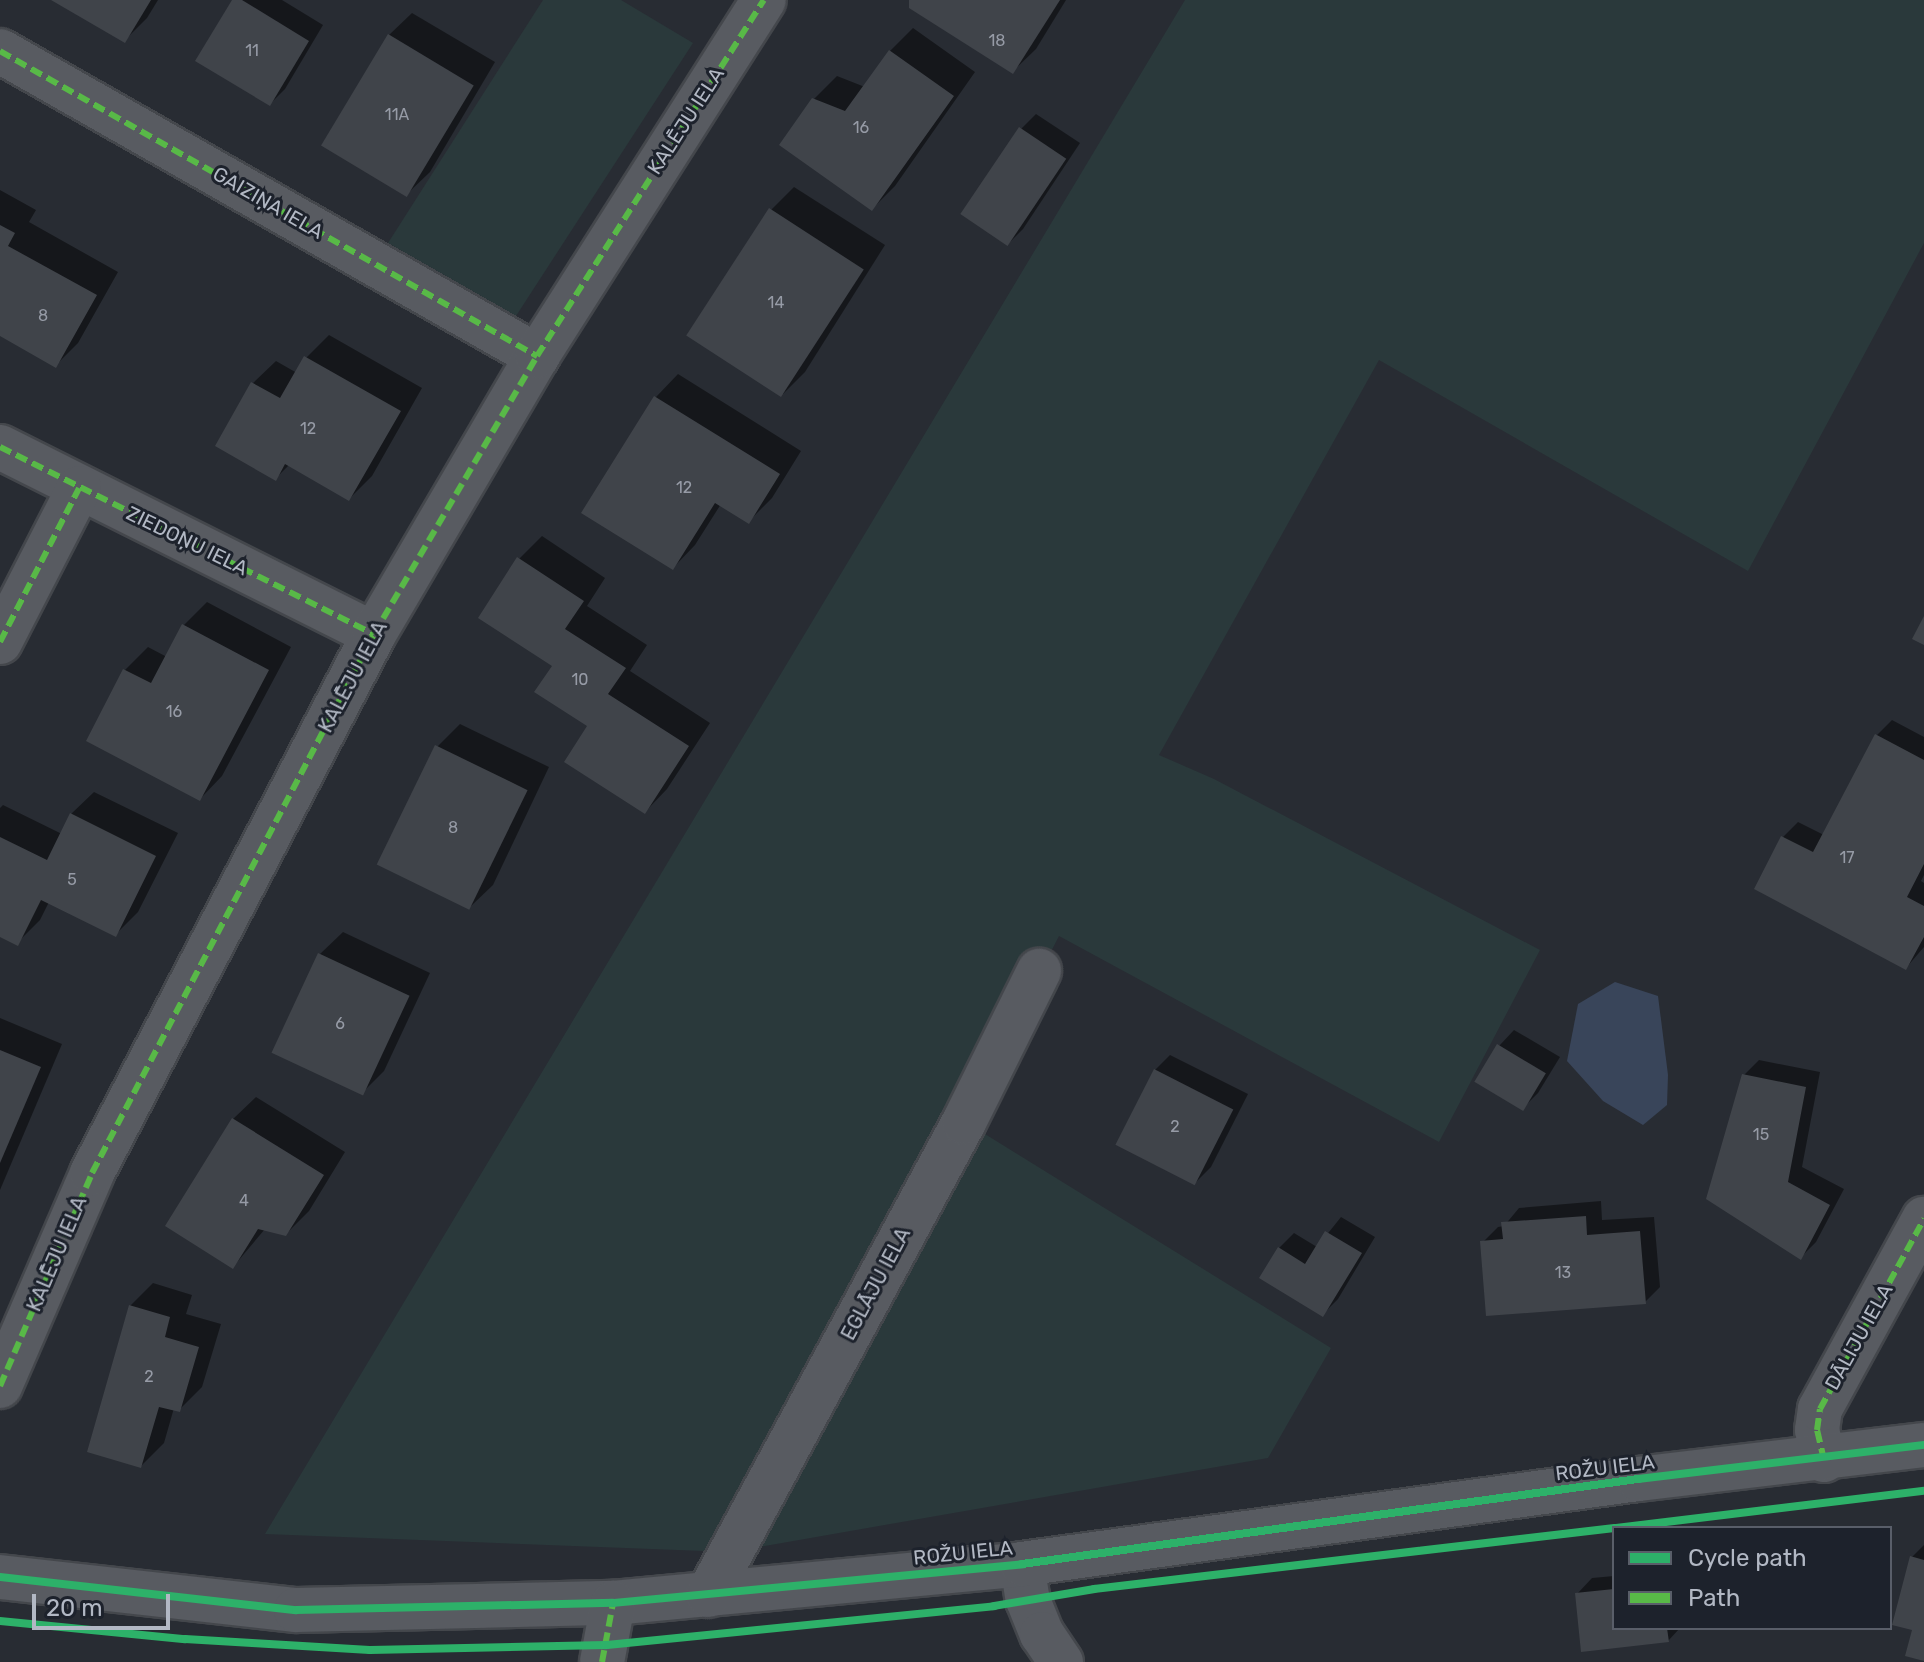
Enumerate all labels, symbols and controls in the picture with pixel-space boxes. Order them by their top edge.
house number: 18 [988,31,1006,51]
house number: 11 [245,41,259,61]
street label: KALĒJU IELA [643,63,729,179]
house number: 11A [385,105,409,125]
house number: 16 [853,118,869,138]
street label: GAIZIŅA IELA [208,162,328,244]
house number: 14 [768,293,784,313]
house number: 8 [38,306,48,326]
house number: 12 [300,419,316,439]
house number: 12 [676,478,692,498]
street label: ZIEDOŅU IELA [122,501,252,581]
street label: KALĒJU IELA [314,617,392,737]
house number: 10 [571,670,589,690]
house number: 16 [166,702,182,722]
house number: 8 [448,818,458,838]
house number: 17 [1839,848,1855,868]
house number: 5 [67,870,77,890]
house number: 6 [335,1014,345,1034]
house number: 2 [1170,1117,1180,1137]
house number: 15 [1753,1125,1769,1145]
house number: 4 [239,1191,249,1211]
street label: KALĒJU IELA [22,1193,92,1315]
street label: EGLĀJU IELA [836,1224,916,1344]
house number: 13 [1555,1263,1571,1283]
street label: DĀLIJU IELA [1820,1280,1898,1394]
house number: 2 [144,1367,154,1387]
street label: ROŽU IELA [1554,1450,1656,1486]
legend [1612,1526,1892,1630]
street label: ROŽU IELA [912,1536,1014,1570]
text: Cycle path [1688,1544,1807,1572]
scale bar [36,1578,174,1628]
text: Path [1688,1584,1740,1612]
text: 20 m [46,1594,103,1622]

